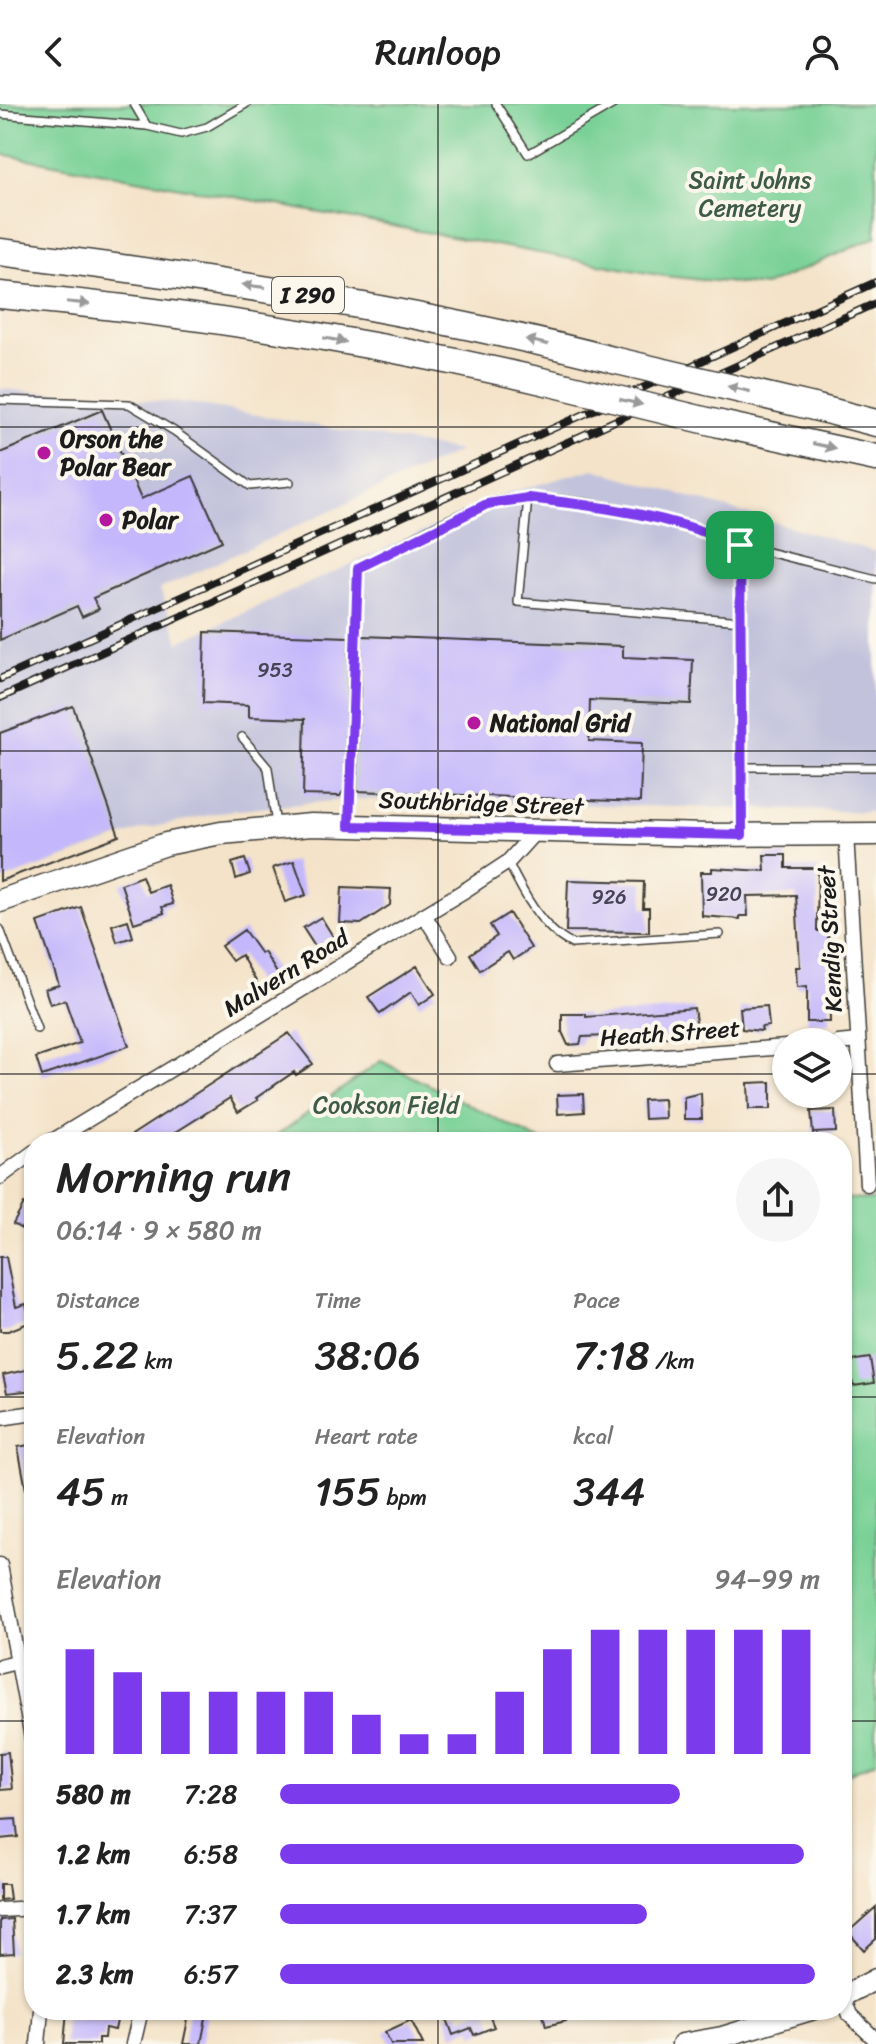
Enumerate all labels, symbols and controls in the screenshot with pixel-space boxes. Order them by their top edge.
text: Runloop [375,20,501,84]
icon: back [32,30,76,74]
icon: person [800,30,844,74]
park label: Saint Johns Cemetery [688,159,812,229]
road number: I 290 [272,277,344,313]
one-way arrow [242,279,267,292]
one-way arrow [65,297,90,310]
one-way arrow [323,334,348,346]
one-way arrow [524,335,549,347]
one-way arrow [726,382,751,395]
one-way arrow [619,397,644,409]
place label: Orson the Polar Bear [60,418,173,488]
one-way arrow [811,440,836,453]
marker: Orson the Polar Bear [35,444,53,462]
place label: Polar [122,499,180,541]
marker: Polar [97,511,115,529]
pin [706,511,774,579]
icon: arrive [718,523,762,567]
house number: 953 [257,653,293,688]
place label: National Grid [489,702,632,744]
marker: National Grid [465,714,483,732]
street label: Southbridge Street [378,778,585,828]
street label: Kendig Street [805,863,855,1013]
house number: 920 [706,877,742,912]
house number: 926 [591,880,627,915]
street label: Malvern Road [215,917,359,1028]
street label: Heath Street [598,1007,742,1059]
map controls [772,1028,852,1108]
button: layers [772,1028,852,1108]
park label: Cookson Field [313,1084,460,1126]
text: Morning run [56,1138,291,1216]
button: share [736,1158,820,1242]
text: 06:14 · 9 × 580 m [56,1207,262,1253]
text: Distance [56,1281,140,1320]
text: Time [315,1281,361,1320]
text: Pace [573,1281,620,1320]
text: 5.22 [56,1320,139,1391]
text: 38:06 [315,1320,421,1391]
text: 7:18 [573,1320,650,1391]
text: km [139,1342,173,1381]
text: /km [650,1342,695,1381]
text: Elevation [56,1417,145,1456]
text: Heart rate [315,1417,418,1456]
text: kcal [573,1417,613,1456]
text: 45 [56,1456,105,1527]
text: 155 [315,1456,381,1527]
text: 344 [573,1456,645,1527]
text: m [105,1478,128,1517]
text: bpm [381,1478,427,1517]
text: Elevation [56,1556,161,1602]
text: 94–99 m [714,1556,820,1602]
text: 580 m [56,1771,131,1817]
text: 7:28 [184,1771,237,1817]
text: 1.2 km [56,1831,131,1877]
text: 6:58 [184,1831,238,1877]
text: 1.7 km [56,1891,130,1937]
text: 7:37 [184,1891,236,1937]
text: 2.3 km [56,1951,134,1997]
text: 6:57 [184,1951,237,1997]

